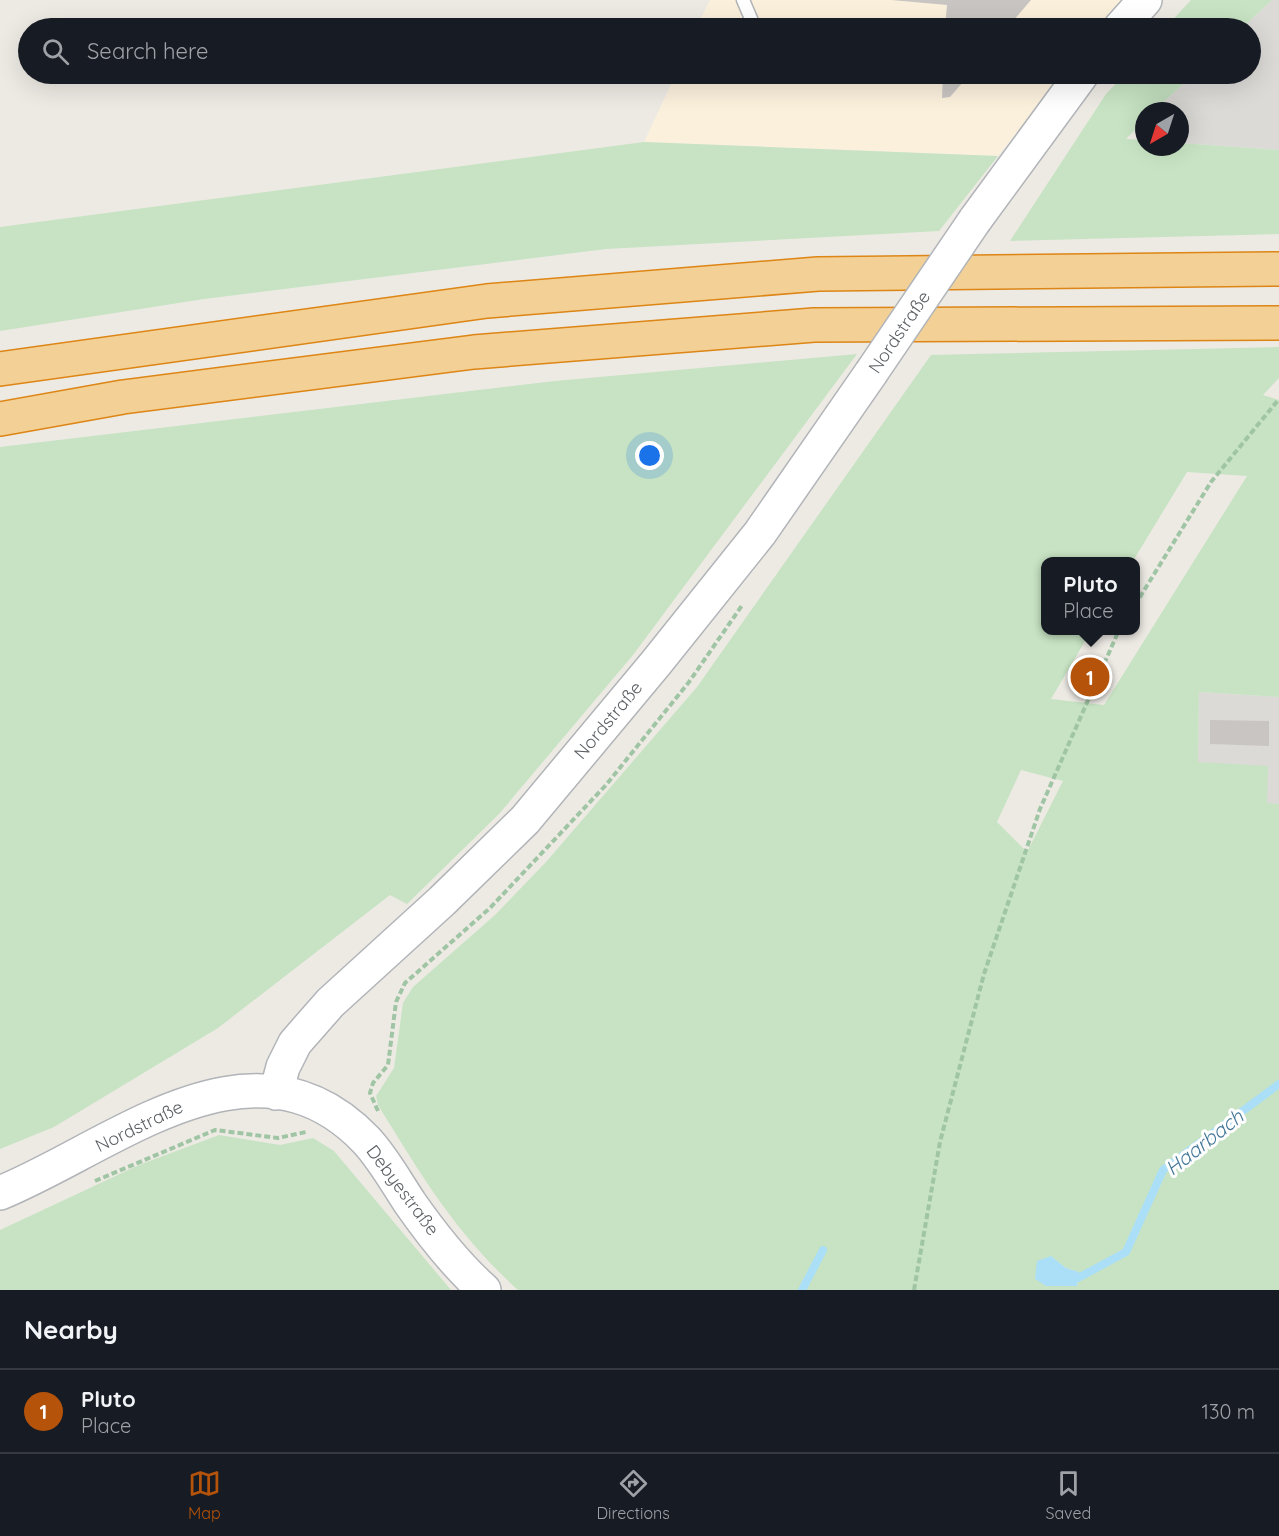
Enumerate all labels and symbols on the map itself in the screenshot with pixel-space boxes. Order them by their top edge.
north arrow [1135,102,1189,156]
street label: Nordstraße [863,286,935,378]
your location [635,441,664,470]
pin: 1 [1070,654,1110,700]
street label: Nordstraße [569,676,647,764]
street label: Nordstraße [91,1095,187,1157]
water label: Haarbach [1160,1103,1249,1180]
street label: Debyestraße [361,1140,445,1240]

